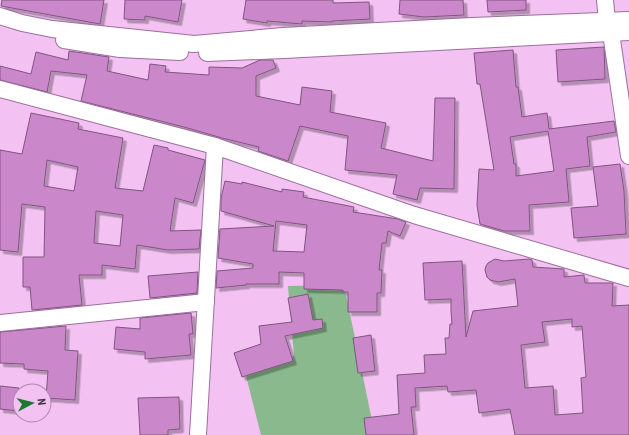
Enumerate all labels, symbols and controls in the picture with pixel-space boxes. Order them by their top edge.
north arrow [12,383,52,423]
text: N [35,398,48,406]

